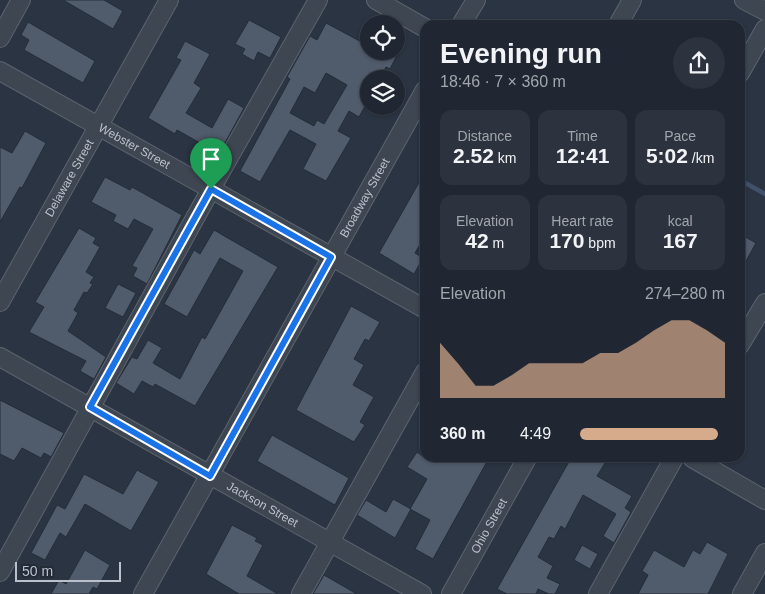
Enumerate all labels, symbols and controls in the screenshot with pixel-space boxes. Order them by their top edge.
map controls [360,15,405,115]
button: locate [360,15,405,60]
button: share [673,37,725,89]
text: Evening run [440,38,602,69]
button: layers [360,70,405,115]
text: 18:46 · 7 × 360 m [440,73,566,90]
street label: Webster Street [96,121,173,172]
text: Distance [458,128,512,144]
text: Time [567,128,598,144]
text: Pace [664,128,696,144]
street label: Delaware Street [42,136,97,219]
pin [190,138,232,189]
text: 2.52 [453,144,494,167]
text: 12:41 [556,144,609,167]
text: 5:02 [646,144,688,167]
icon: arrive [197,145,225,173]
text: km [494,150,517,166]
text: /km [688,150,714,166]
street label: Broadway Street [337,155,393,240]
text: Elevation [456,213,514,229]
text: Heart rate [551,213,614,229]
text: kcal [668,213,693,229]
text: 42 [465,229,489,252]
text: 170 [549,229,584,252]
text: 167 [663,229,698,252]
text: m [489,235,504,251]
text: bpm [584,235,616,251]
text: Elevation [440,285,506,302]
text: 274–280 m [645,285,725,302]
text: 360 m [440,425,485,442]
text: 4:49 [520,425,551,442]
street label: Jackson Street [224,479,301,530]
street label: Ohio Street [468,495,510,556]
scale bar [15,559,121,582]
text: 50 m [22,563,53,579]

